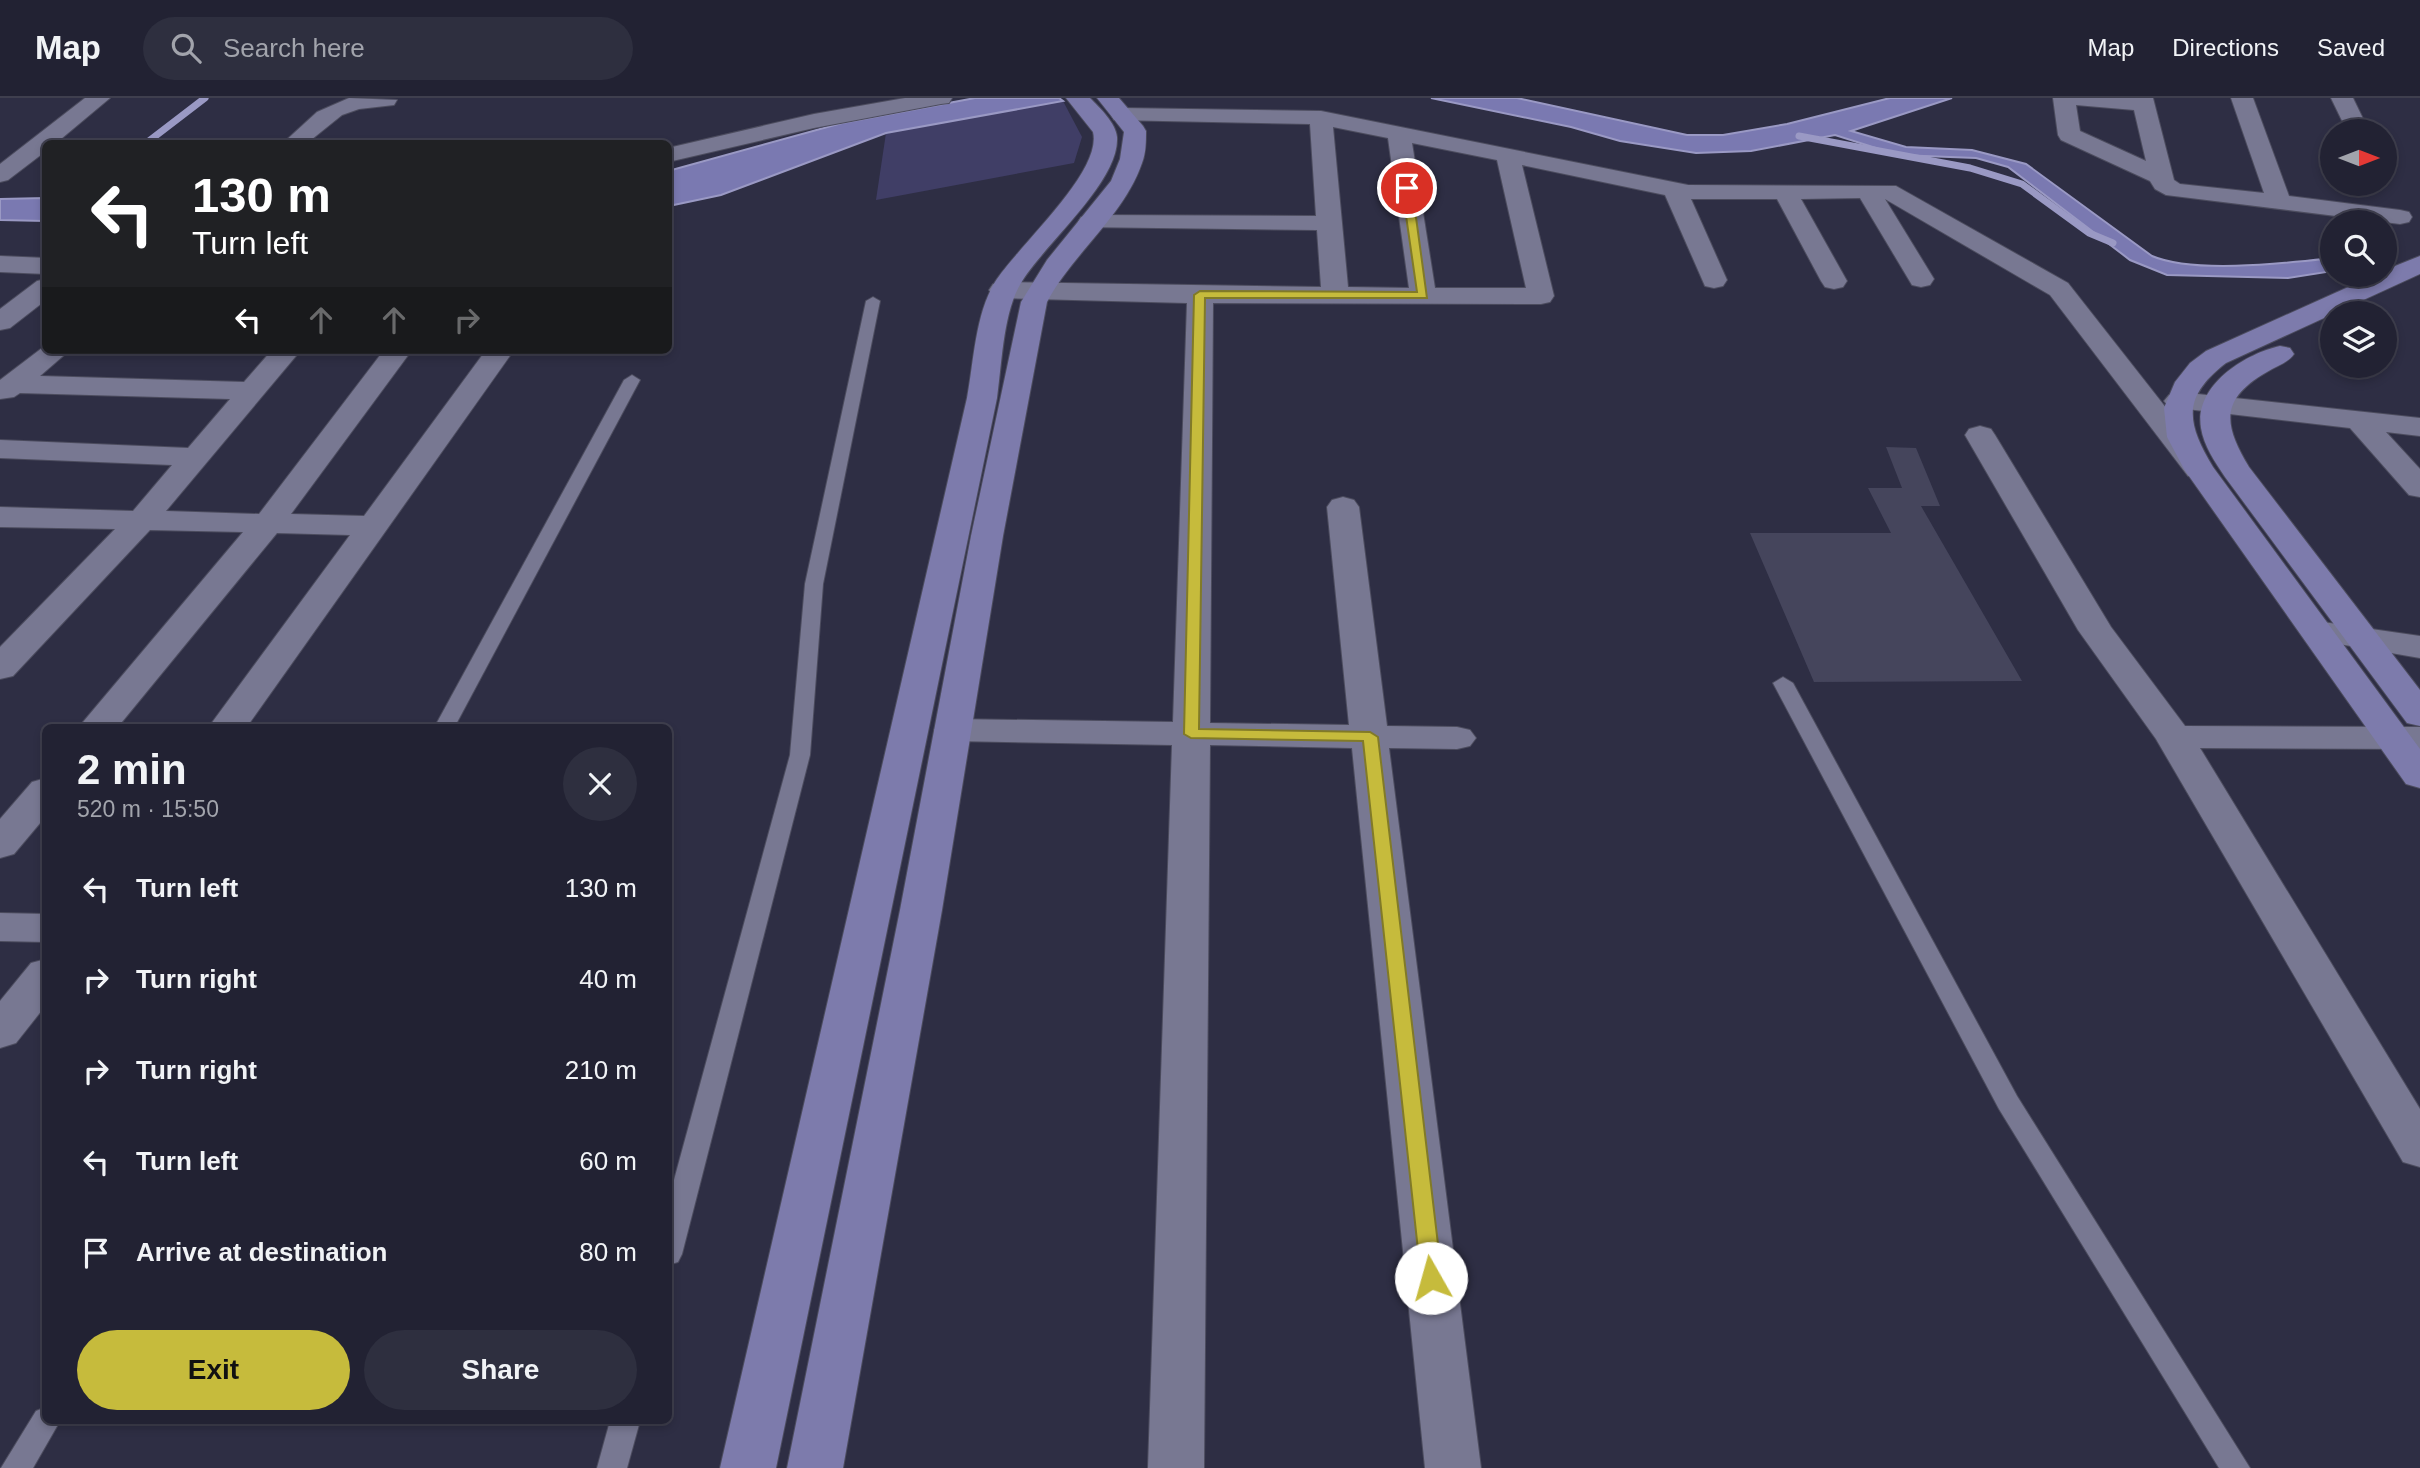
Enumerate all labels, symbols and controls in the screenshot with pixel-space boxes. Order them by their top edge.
search box [143,17,633,80]
text: Map [35,29,101,66]
icon: search [167,29,205,67]
text: Search here [223,33,365,63]
text: Map [2088,34,2134,61]
text: Directions [2172,34,2279,61]
text: Saved [2317,34,2385,61]
north arrow [2320,119,2398,196]
map controls [2320,119,2397,378]
pin [1377,158,1437,218]
icon: left [77,168,168,259]
text: 130 m [192,168,331,222]
icon: arrive [1388,169,1426,207]
button: search [2320,210,2397,287]
text: Turn left [192,225,308,261]
icon: left [229,301,267,339]
icon: ahead [302,301,340,339]
icon: ahead [375,301,413,339]
icon: right [448,301,486,339]
button: layers [2320,301,2397,378]
text: 2 min [77,746,187,793]
button: close [563,747,637,821]
text: 520 m · 15:50 [77,796,219,822]
icon: left [77,870,115,908]
text: Turn left [136,873,238,903]
text: 130 m [565,873,637,903]
icon: right [77,961,115,999]
text: Turn right [136,964,257,994]
text: 40 m [579,964,637,994]
icon: right [77,1052,115,1090]
text: Turn right [136,1055,257,1085]
text: 210 m [565,1055,637,1085]
icon: left [77,1143,115,1181]
text: Turn left [136,1146,238,1176]
text: 60 m [579,1146,637,1176]
icon: arrive [77,1234,115,1272]
text: Arrive at destination [136,1237,387,1267]
text: 80 m [579,1237,637,1267]
position arrow [1394,1241,1468,1315]
button: Exit [77,1330,350,1410]
button: Share [364,1330,637,1410]

